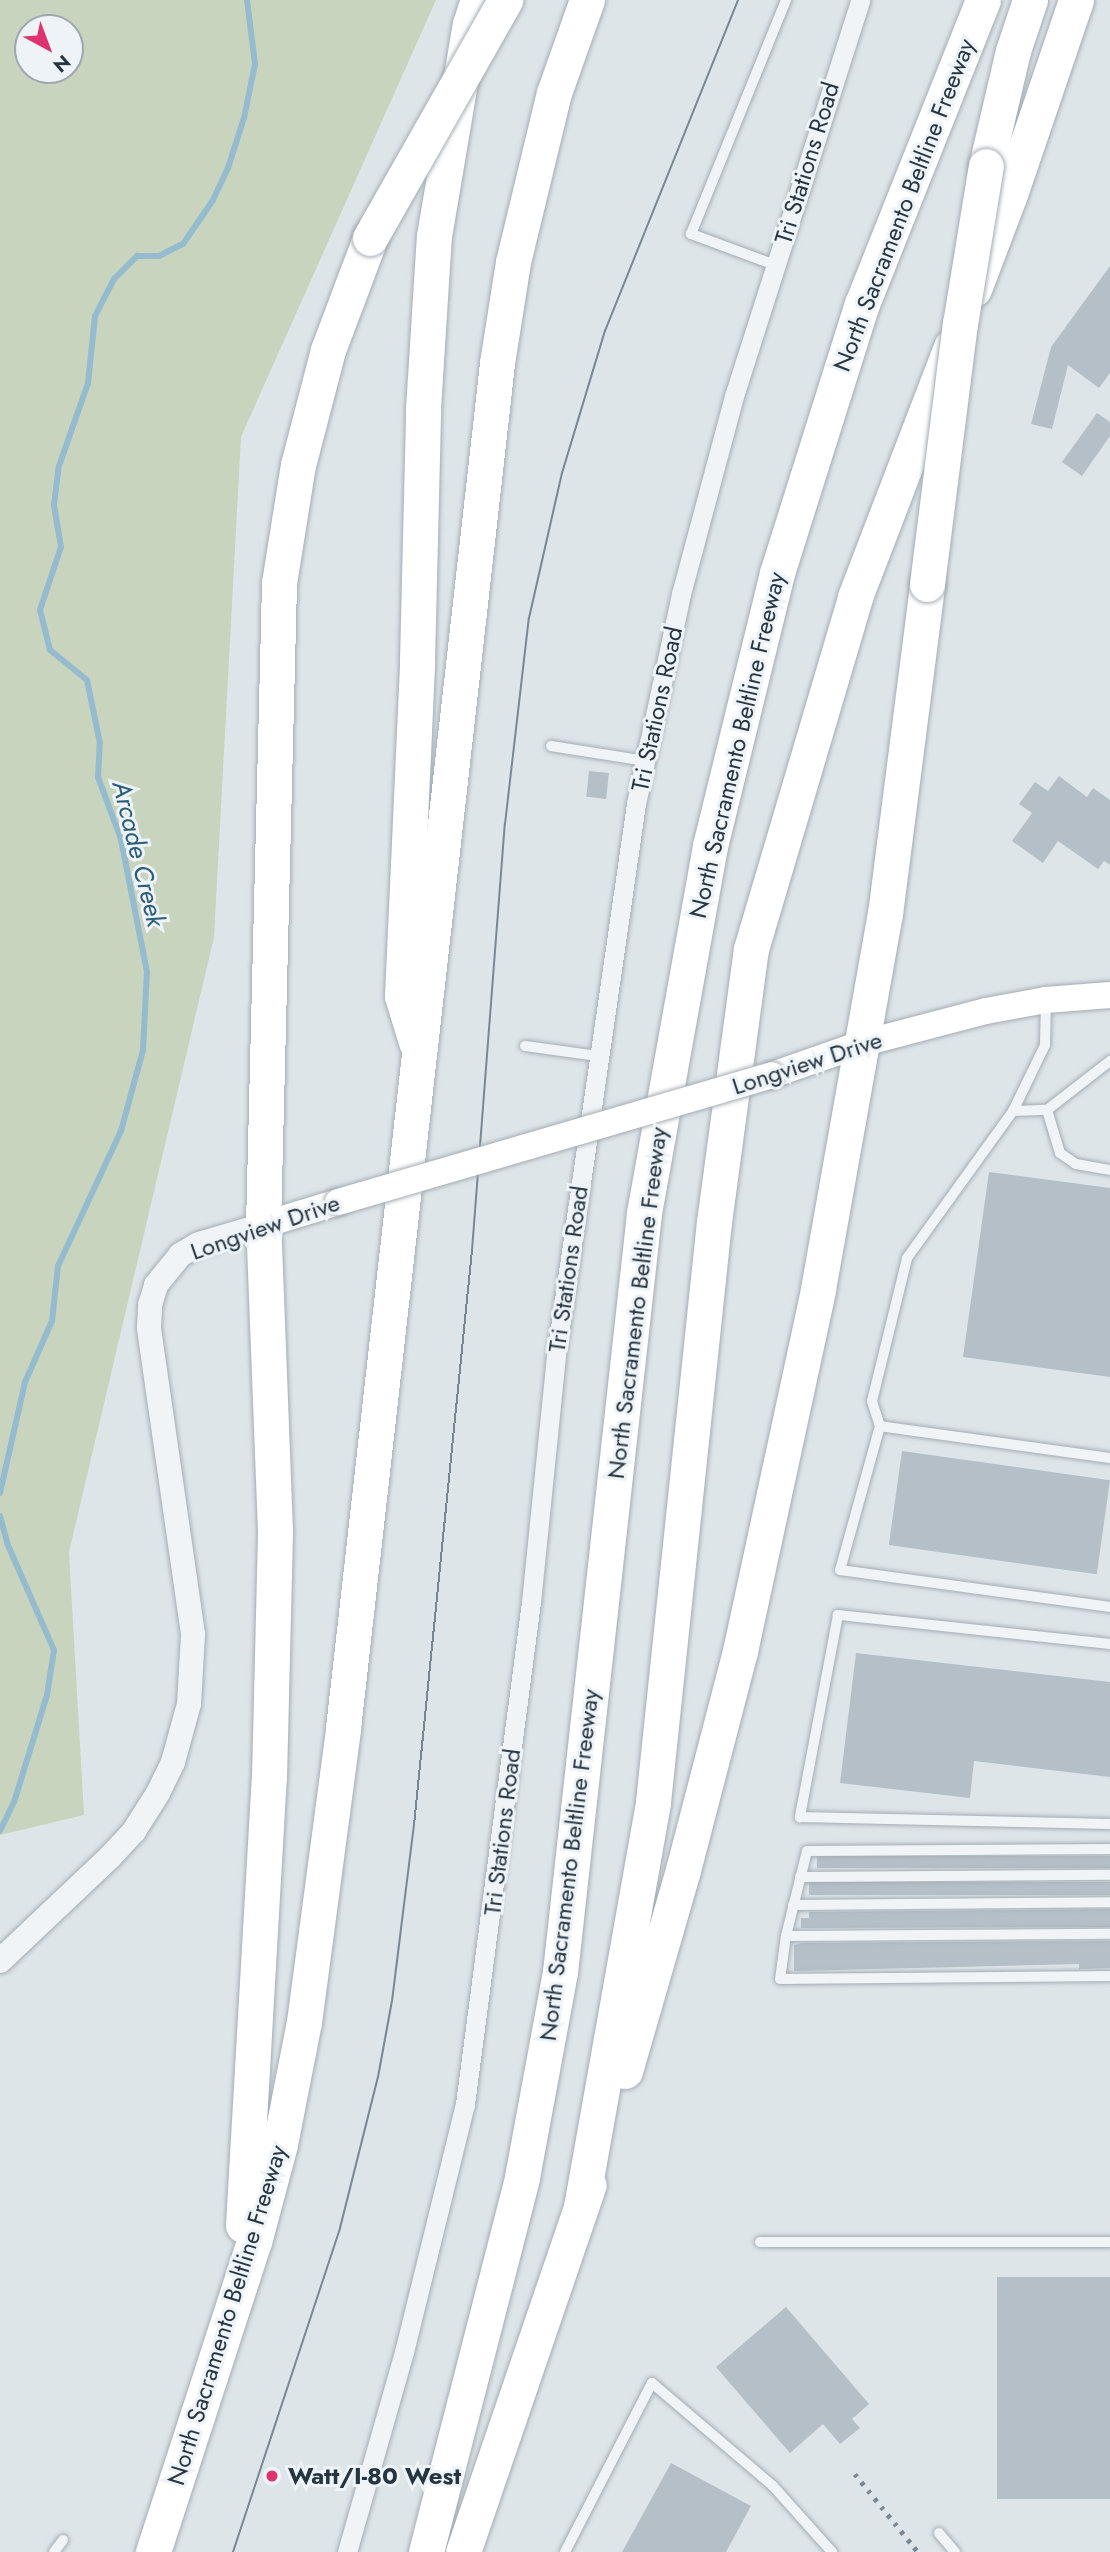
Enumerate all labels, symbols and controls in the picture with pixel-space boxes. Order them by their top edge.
north arrow [14,14,84,84]
street label: North Sacramento Beltline Freeway [827,35,981,375]
text: N [47,49,76,79]
street label: Tri Stations Road [769,79,845,247]
street label: North Sacramento Beltline Freeway [683,569,791,921]
street label: Tri Stations Road [625,624,689,794]
water label: Arcade Creek [105,778,171,930]
street label: Longview Drive [728,1025,886,1101]
street label: North Sacramento Beltline Freeway [601,1125,673,1481]
street label: Tri Stations Road [542,1184,594,1354]
street label: Longview Drive [187,1188,343,1266]
street label: North Sacramento Beltline Freeway [533,1687,605,2043]
street label: Tri Stations Road [477,1747,527,1917]
street label: North Sacramento Beltline Freeway [161,2141,293,2489]
place label: Watt/I-80 West [288,2462,461,2490]
marker: Watt/I-80 West [262,2466,282,2486]

